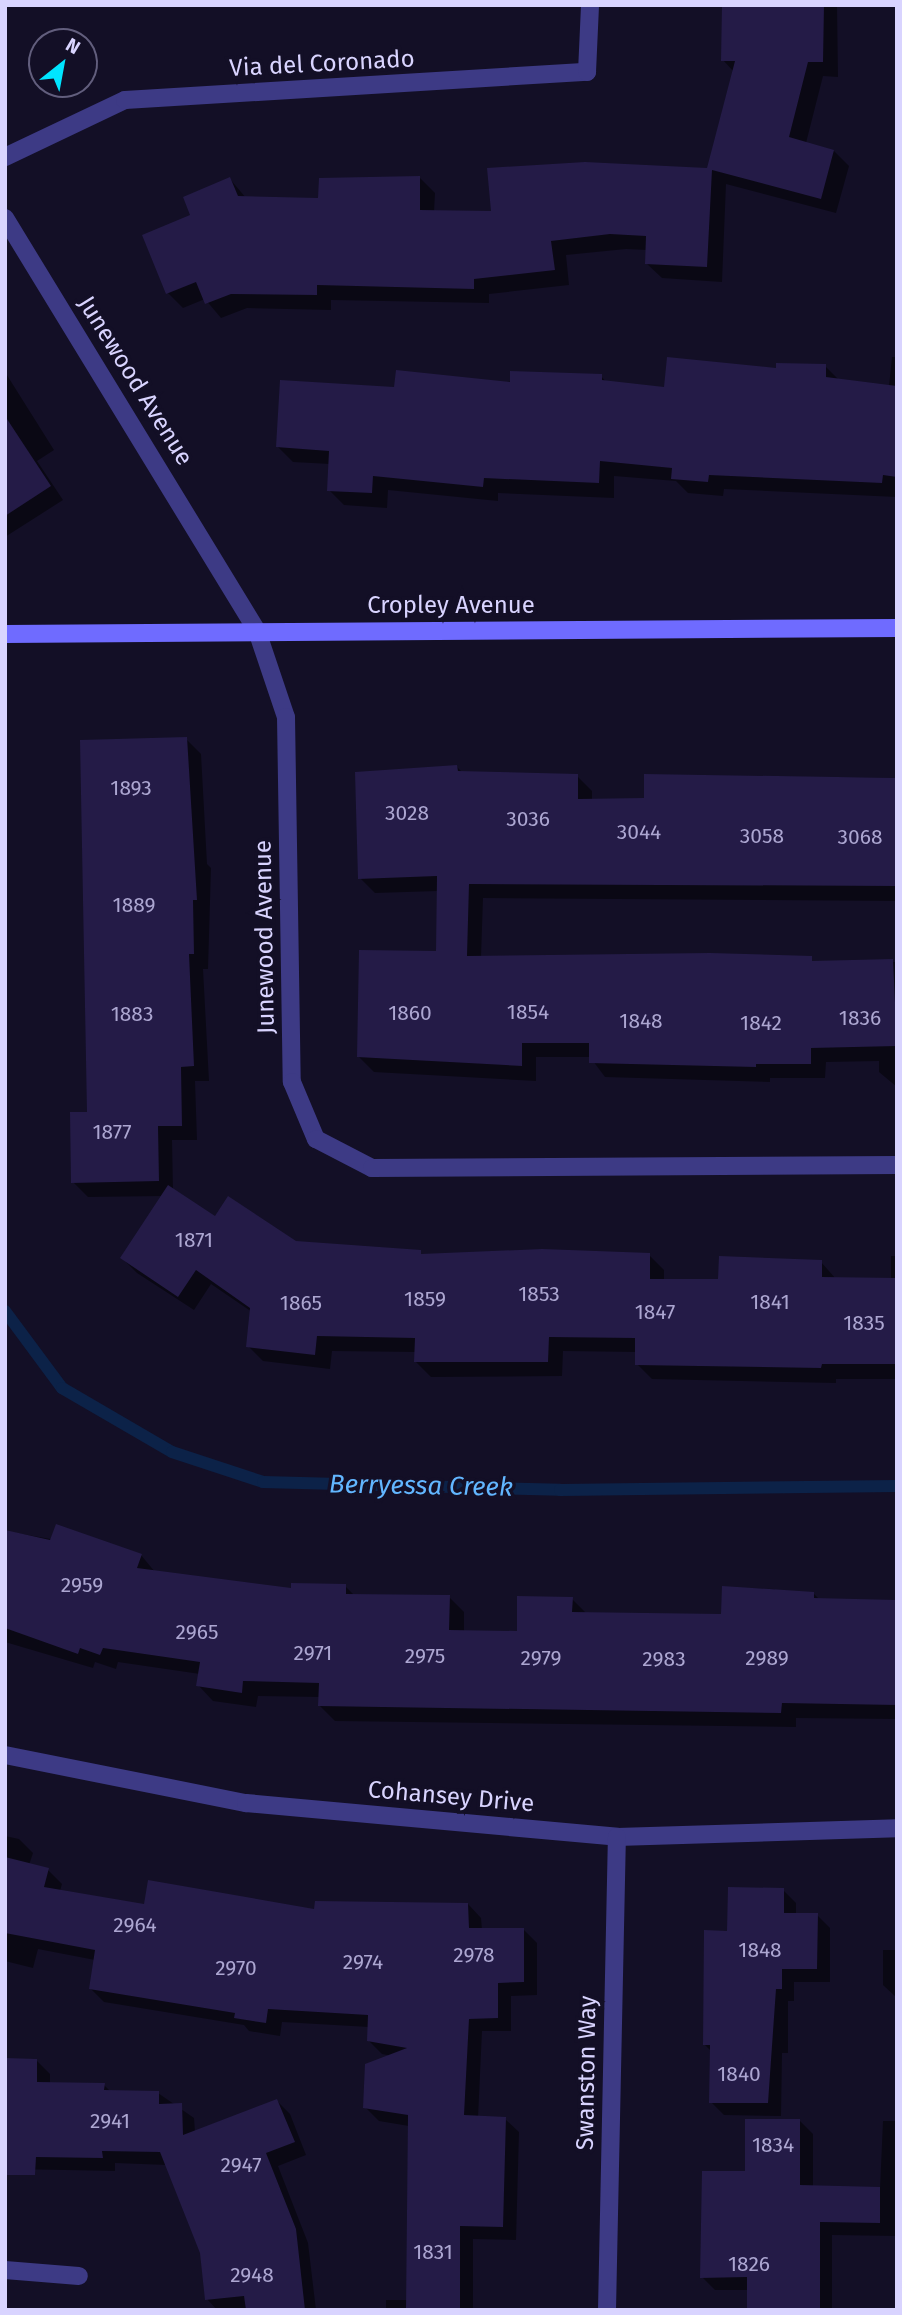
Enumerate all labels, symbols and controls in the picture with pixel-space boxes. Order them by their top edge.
north arrow [28,28,98,98]
text: N [62,33,84,59]
street label: Via del Coronado [229,45,415,83]
street label: Junewood Avenue [71,291,199,471]
street label: Cropley Avenue [367,592,535,620]
house number: 1893 [110,775,152,801]
house number: 3028 [385,800,429,826]
house number: 3036 [506,806,550,832]
house number: 3044 [617,819,661,845]
house number: 3058 [740,823,784,849]
house number: 3068 [838,824,882,850]
street label: Junewood Avenue [249,840,281,1034]
house number: 1889 [113,892,155,918]
house number: 1854 [507,999,549,1025]
house number: 1860 [388,1000,432,1026]
house number: 1883 [111,1001,153,1027]
house number: 1836 [839,1005,881,1031]
house number: 1848 [619,1008,663,1034]
house number: 1842 [740,1010,782,1036]
house number: 1877 [93,1119,131,1145]
house number: 1871 [175,1227,213,1253]
house number: 1853 [518,1281,560,1307]
house number: 1859 [404,1286,446,1312]
house number: 1841 [750,1289,790,1315]
house number: 1865 [280,1290,322,1316]
house number: 1847 [635,1299,675,1325]
house number: 1835 [843,1310,885,1336]
water label: Berryessa Creek [329,1469,513,1503]
house number: 2959 [61,1572,103,1598]
house number: 2965 [176,1619,218,1645]
house number: 2971 [294,1640,332,1666]
house number: 2975 [405,1643,445,1669]
house number: 2979 [521,1645,561,1671]
house number: 2989 [745,1645,789,1671]
house number: 2983 [642,1646,686,1672]
street label: Cohansey Drive [367,1775,535,1819]
house number: 2964 [113,1912,157,1938]
house number: 1848 [738,1937,782,1963]
house number: 2978 [453,1942,495,1968]
house number: 2974 [343,1949,383,1975]
house number: 2970 [215,1955,257,1981]
street label: Swanston Way [571,1995,603,2151]
house number: 1840 [717,2061,761,2087]
house number: 2941 [90,2108,130,2134]
house number: 1834 [752,2132,794,2158]
house number: 2947 [221,2152,261,2178]
house number: 1831 [413,2239,453,2265]
house number: 1826 [728,2251,770,2277]
house number: 2948 [230,2262,274,2288]

